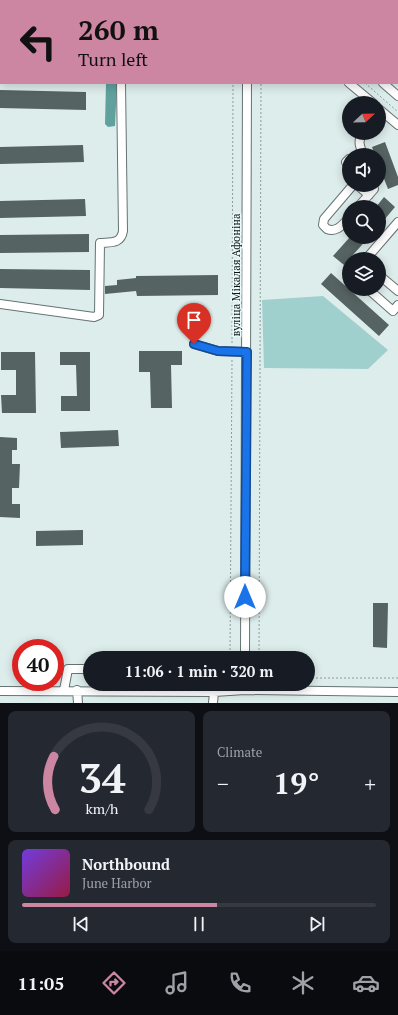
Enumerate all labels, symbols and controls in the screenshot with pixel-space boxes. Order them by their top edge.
text: 260 m [78,11,159,48]
icon: left [12,16,64,68]
text: Turn left [78,47,148,71]
north arrow [342,96,386,140]
map controls [342,96,386,296]
button: sound [342,148,386,192]
button: search [342,200,386,244]
street label: вуліца Мікалая Афоніна [229,213,243,337]
button: layers [342,252,386,296]
pin [177,303,211,344]
icon: arrive [183,309,205,331]
position arrow [224,576,266,618]
speed limit sign: 40 [12,639,64,691]
text: 11:06 · 1 min · 320 m [125,661,273,681]
text: Climate [217,743,262,761]
text: 34 [78,749,125,804]
text: 19° [273,763,320,803]
text: − [217,769,229,798]
text: + [364,769,376,798]
text: km/h [85,798,119,817]
text: Northbound [82,854,170,874]
text: June Harbor [82,874,152,892]
icon: previous [70,913,92,935]
icon: pause [188,913,210,935]
icon: next [306,913,328,935]
icon: directions [100,969,128,997]
icon: music [163,969,191,997]
icon: phone [226,969,254,997]
icon: climate [289,969,317,997]
icon: car [352,969,380,997]
text: 11:05 [18,971,64,995]

